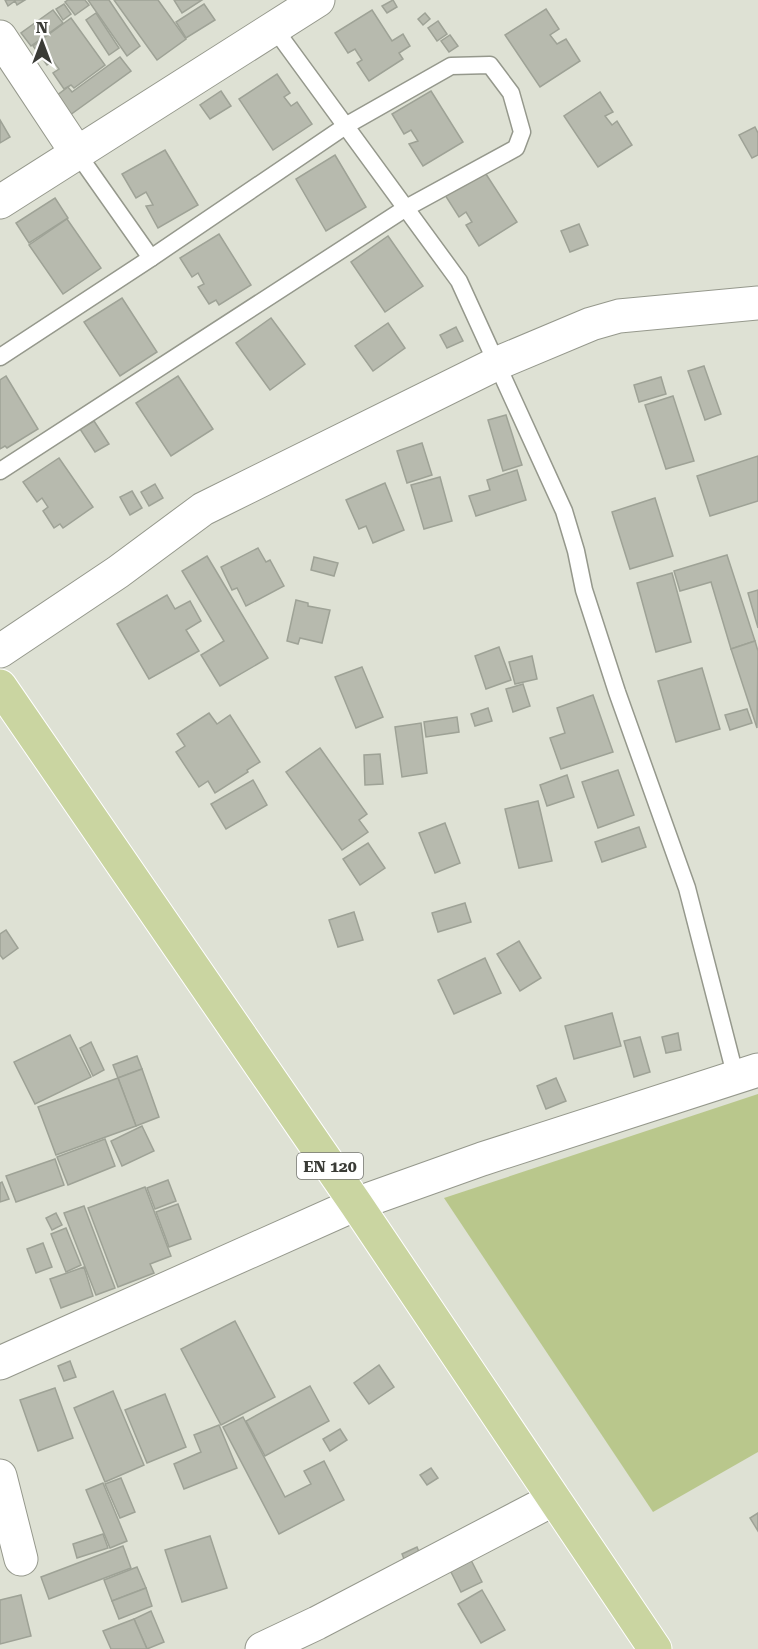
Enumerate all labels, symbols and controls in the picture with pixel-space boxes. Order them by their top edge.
north arrow [12,12,72,72]
text: N [36,18,48,37]
road number: EN 120 [297,1153,363,1179]

